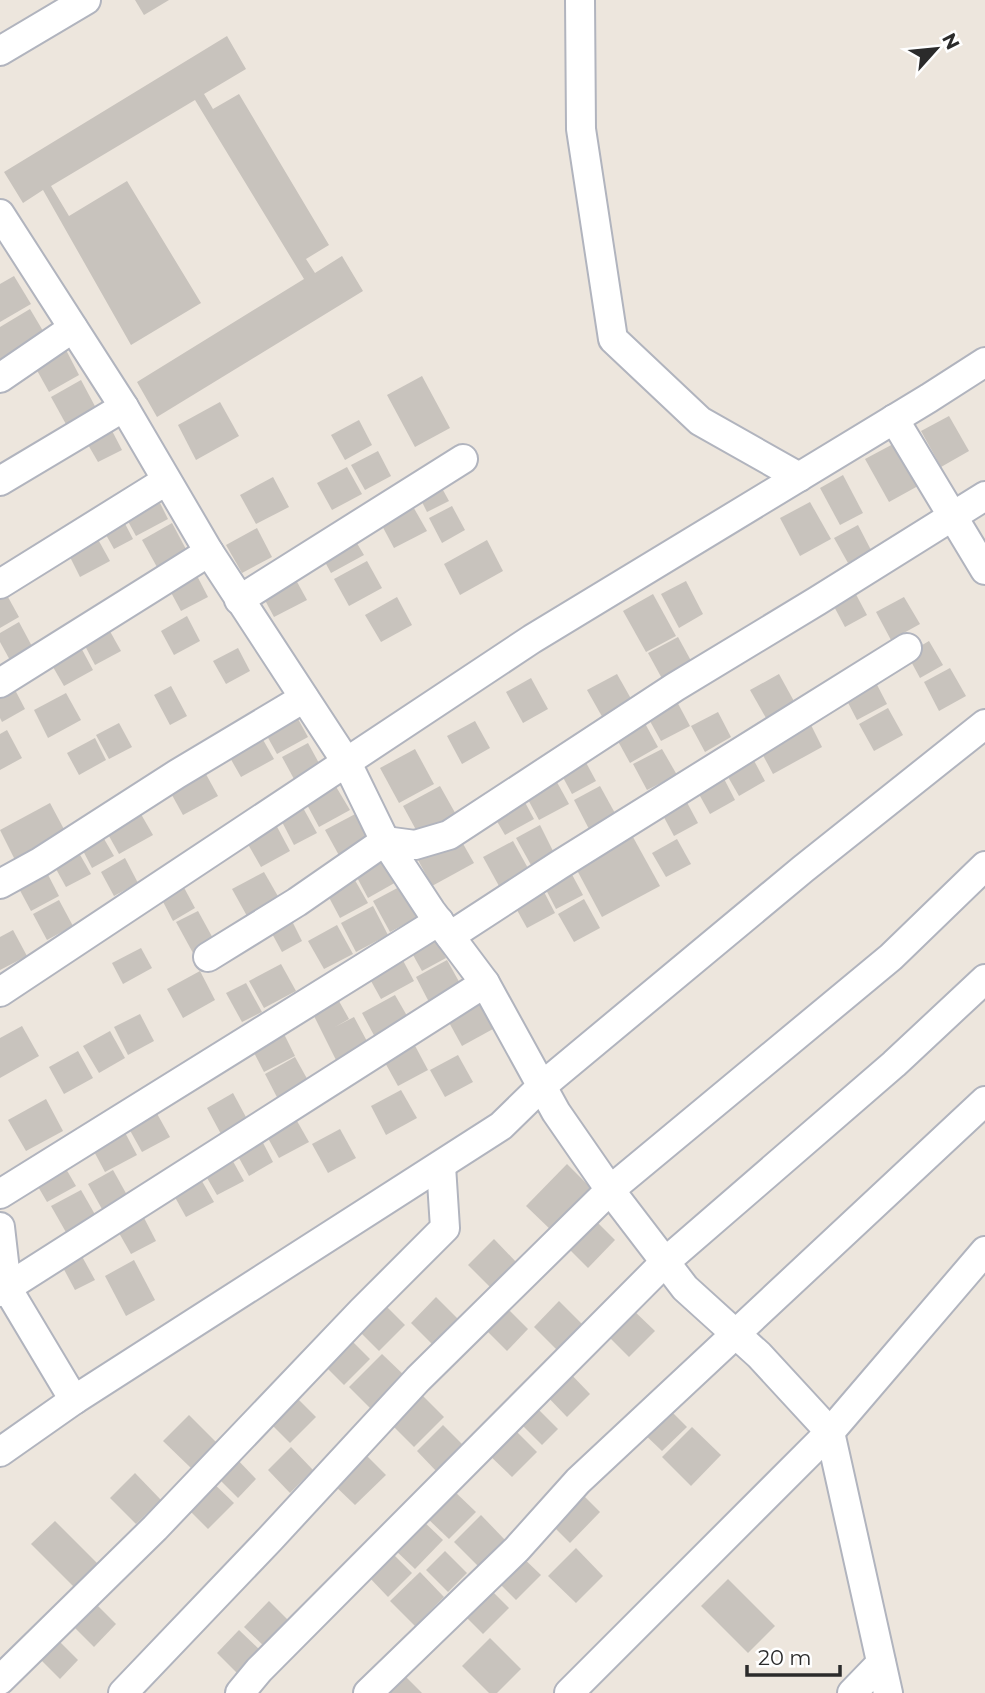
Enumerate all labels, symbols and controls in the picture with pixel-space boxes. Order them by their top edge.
north arrow [901,14,971,84]
text: N [937,29,964,54]
scale bar [747,1634,840,1678]
text: 20 m [758,1645,812,1670]

